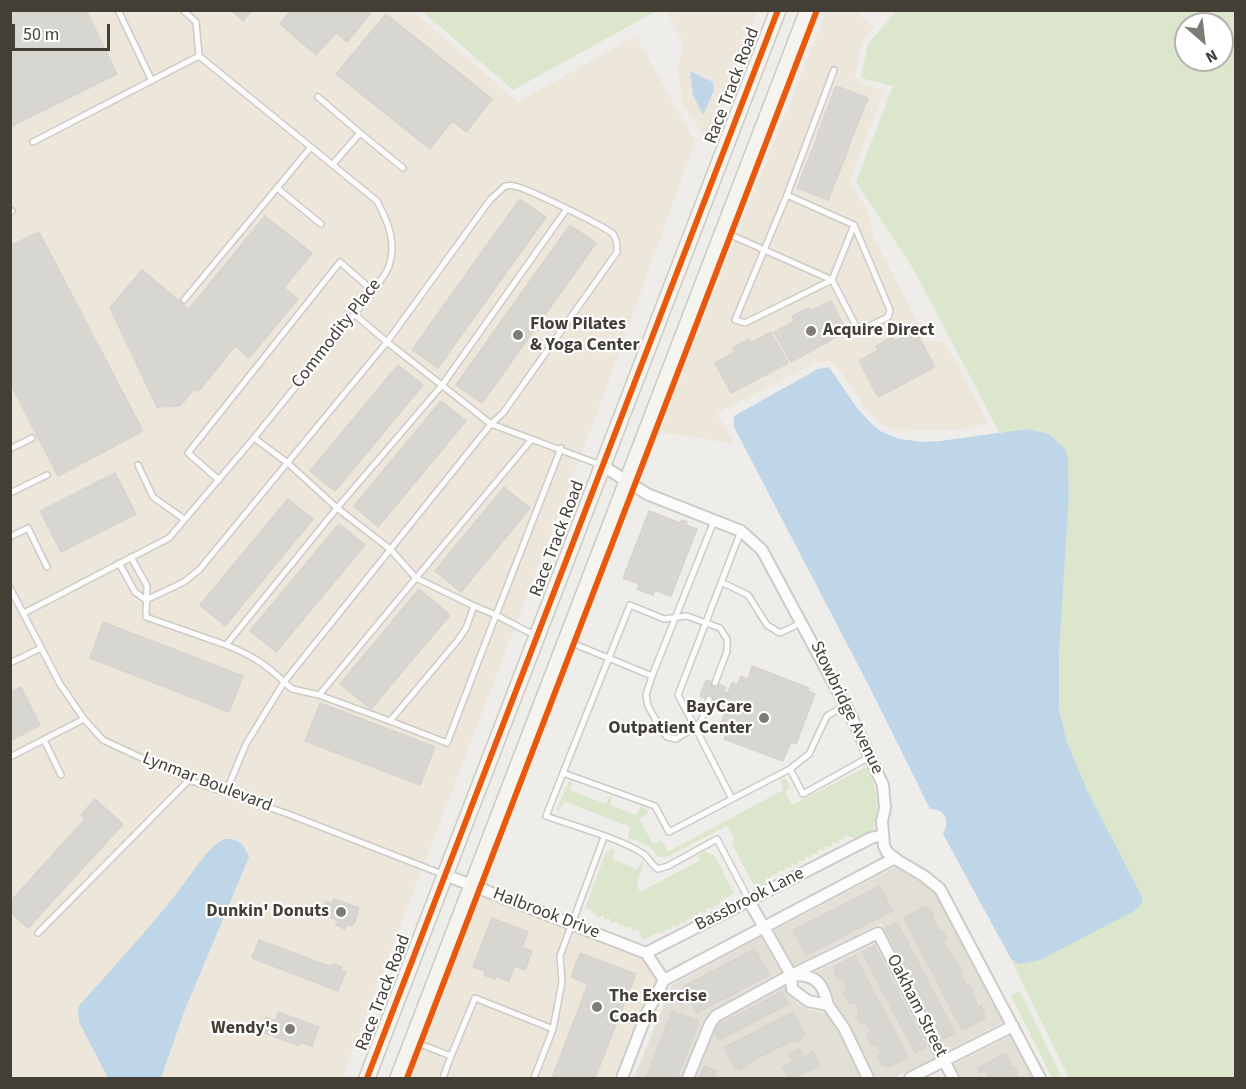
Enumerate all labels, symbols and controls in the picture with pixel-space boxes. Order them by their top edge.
scale bar [15,12,112,50]
north arrow [1174,12,1234,72]
text: 50 m [23,22,59,47]
street label: Race Track Road [701,25,765,147]
text: N [1202,44,1221,68]
street label: Commodity Place [288,275,386,393]
place label: Flow Pilates & Yoga Center [530,314,640,356]
place label: Acquire Direct [823,320,935,342]
marker: Acquire Direct [804,324,818,338]
marker: Flow Pilates & Yoga Center [511,328,525,342]
street label: Race Track Road [526,478,590,600]
street label: Stowbridge Avenue [804,638,888,778]
place label: BayCare Outpatient Center [608,697,752,740]
marker: BayCare Outpatient Center [757,711,771,725]
street label: Lynmar Boulevard [139,748,275,818]
street label: Bassbrook Lane [692,863,808,937]
street label: Halbrook Drive [490,884,602,944]
place label: Dunkin' Donuts [206,901,329,923]
marker: Dunkin' Donuts [334,905,348,919]
street label: Race Track Road [352,932,416,1054]
street label: Oakham Street [881,951,951,1061]
place label: The Exercise Coach [609,986,707,1028]
marker: The Exercise Coach [590,1000,604,1014]
place label: Wendy's [211,1018,278,1040]
marker: Wendy's [283,1022,297,1036]

